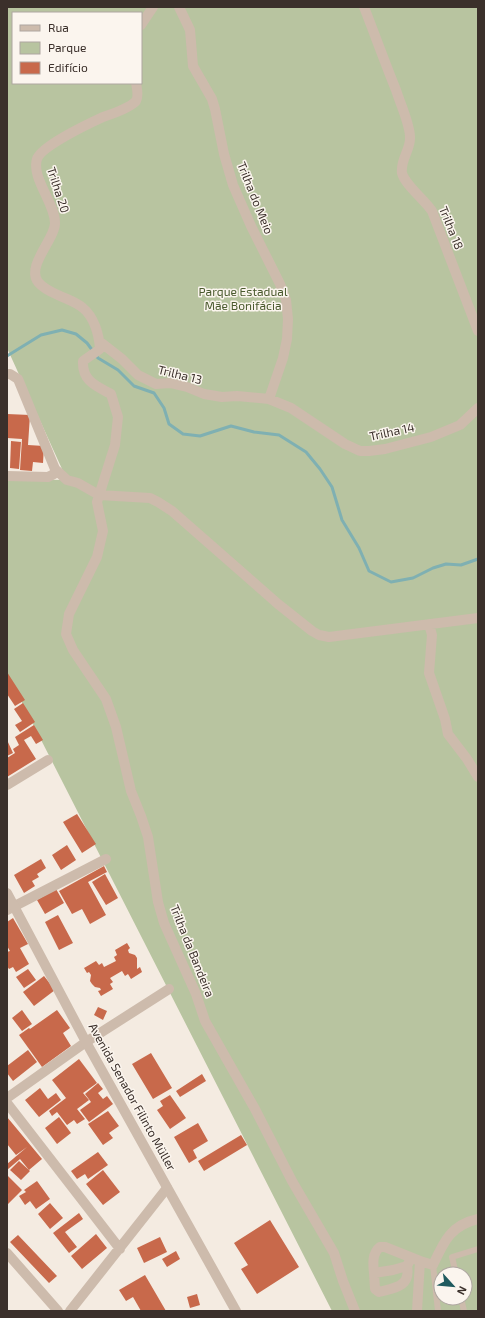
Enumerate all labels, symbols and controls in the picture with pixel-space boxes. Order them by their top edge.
legend [12,12,142,84]
text: Rua [48,20,69,34]
text: Parque [48,40,86,54]
text: Edifício [48,60,88,74]
street label: Trilha do Meio [235,160,277,236]
street label: Trilha 20 [45,165,73,214]
street label: Trilha 18 [437,204,467,251]
park label: Parque Estadual Mãe Bonifácia [199,284,288,312]
street label: Trilha 13 [157,362,204,386]
street label: Trilha 14 [368,419,416,443]
street label: Trilha da Bandeira [168,902,218,999]
street label: Avenida Senador Filinto Müller [86,1020,179,1173]
north arrow [433,1266,473,1306]
text: N [455,1284,470,1297]

